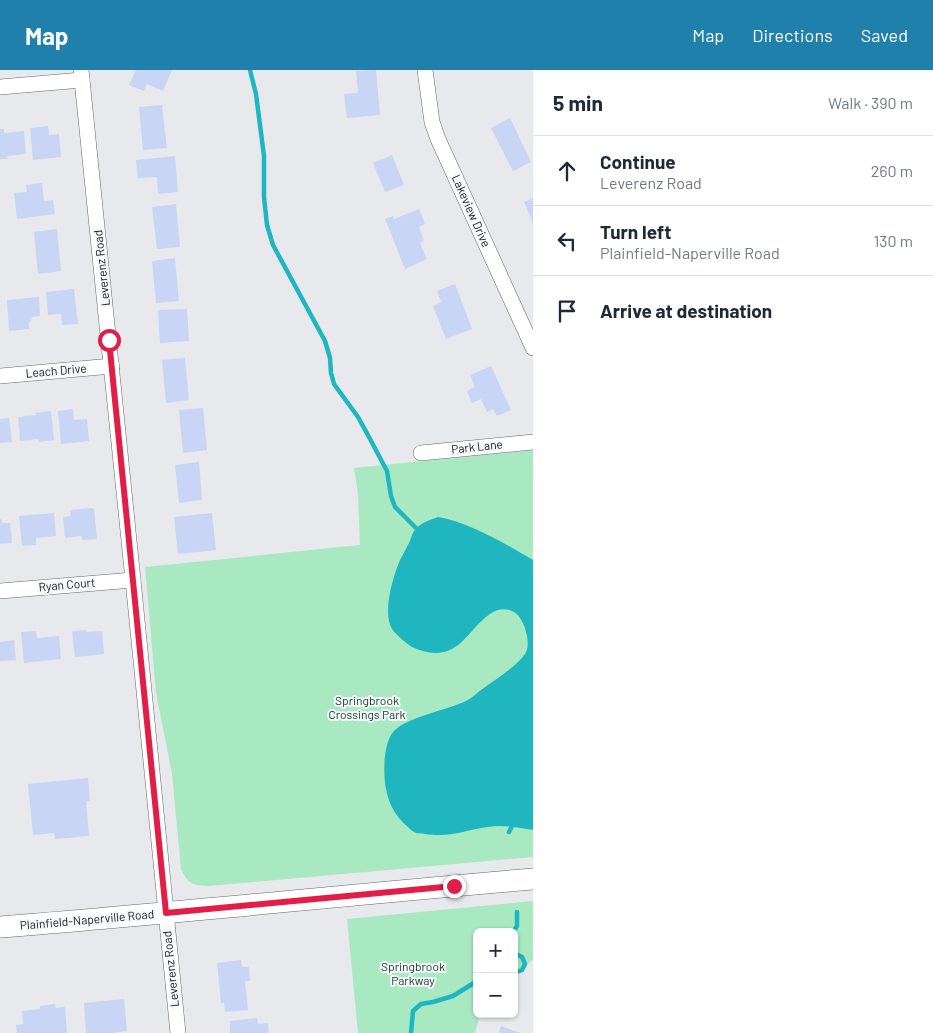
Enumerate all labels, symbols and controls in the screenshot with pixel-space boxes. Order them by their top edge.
text: Map [25,21,68,50]
text: Map [692,24,724,46]
text: Directions [752,24,833,46]
text: Saved [861,24,908,46]
text: 5 min [553,90,603,115]
text: Walk · 390 m [828,93,913,112]
text: Continue [600,150,676,173]
icon: ahead [553,157,581,185]
text: 260 m [871,161,913,180]
street label: Lakeview Drive [450,172,494,249]
text: Leverenz Road [600,173,702,192]
text: Turn left [600,220,671,243]
icon: left [553,227,581,255]
street label: Leverenz Road [90,229,112,307]
text: 130 m [874,231,913,250]
text: Plainfield-Naperville Road [600,243,780,262]
icon: arrive [553,297,581,325]
text: Arrive at destination [600,299,772,322]
route start [98,329,121,352]
street label: Leach Drive [25,360,87,380]
street label: Park Lane [450,436,503,456]
street label: Ryan Court [38,575,96,593]
park label: Springbrook Crossings Park [328,693,406,721]
route end [443,875,466,898]
street label: Plainfield-Naperville Road [19,906,155,932]
map controls [473,928,518,1018]
button: + [473,928,518,973]
street label: Leverenz Road [159,930,181,1008]
park label: Springbrook Parkway [381,959,445,987]
button: − [473,973,518,1018]

